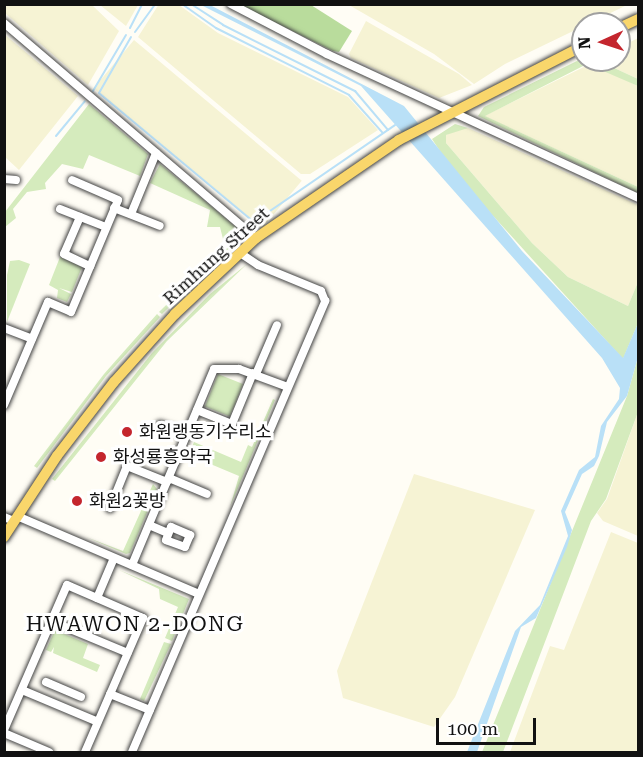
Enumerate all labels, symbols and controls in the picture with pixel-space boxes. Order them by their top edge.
north arrow [571,12,631,72]
text: N [575,36,594,50]
street label: Rimhung Street [159,203,273,309]
place label: 화원랭동기수리소 [139,421,271,443]
marker: 화원랭동기수리소 [120,425,134,439]
place label: 화성룡흥약국 [113,446,212,468]
marker: 화성룡흥약국 [94,450,108,464]
place label: 화원2꽃방 [89,490,165,512]
marker: 화원2꽃방 [70,494,84,508]
district label: HWAWON 2-DONG [26,611,244,637]
scale bar [439,706,540,744]
text: 100 m [447,718,498,739]

